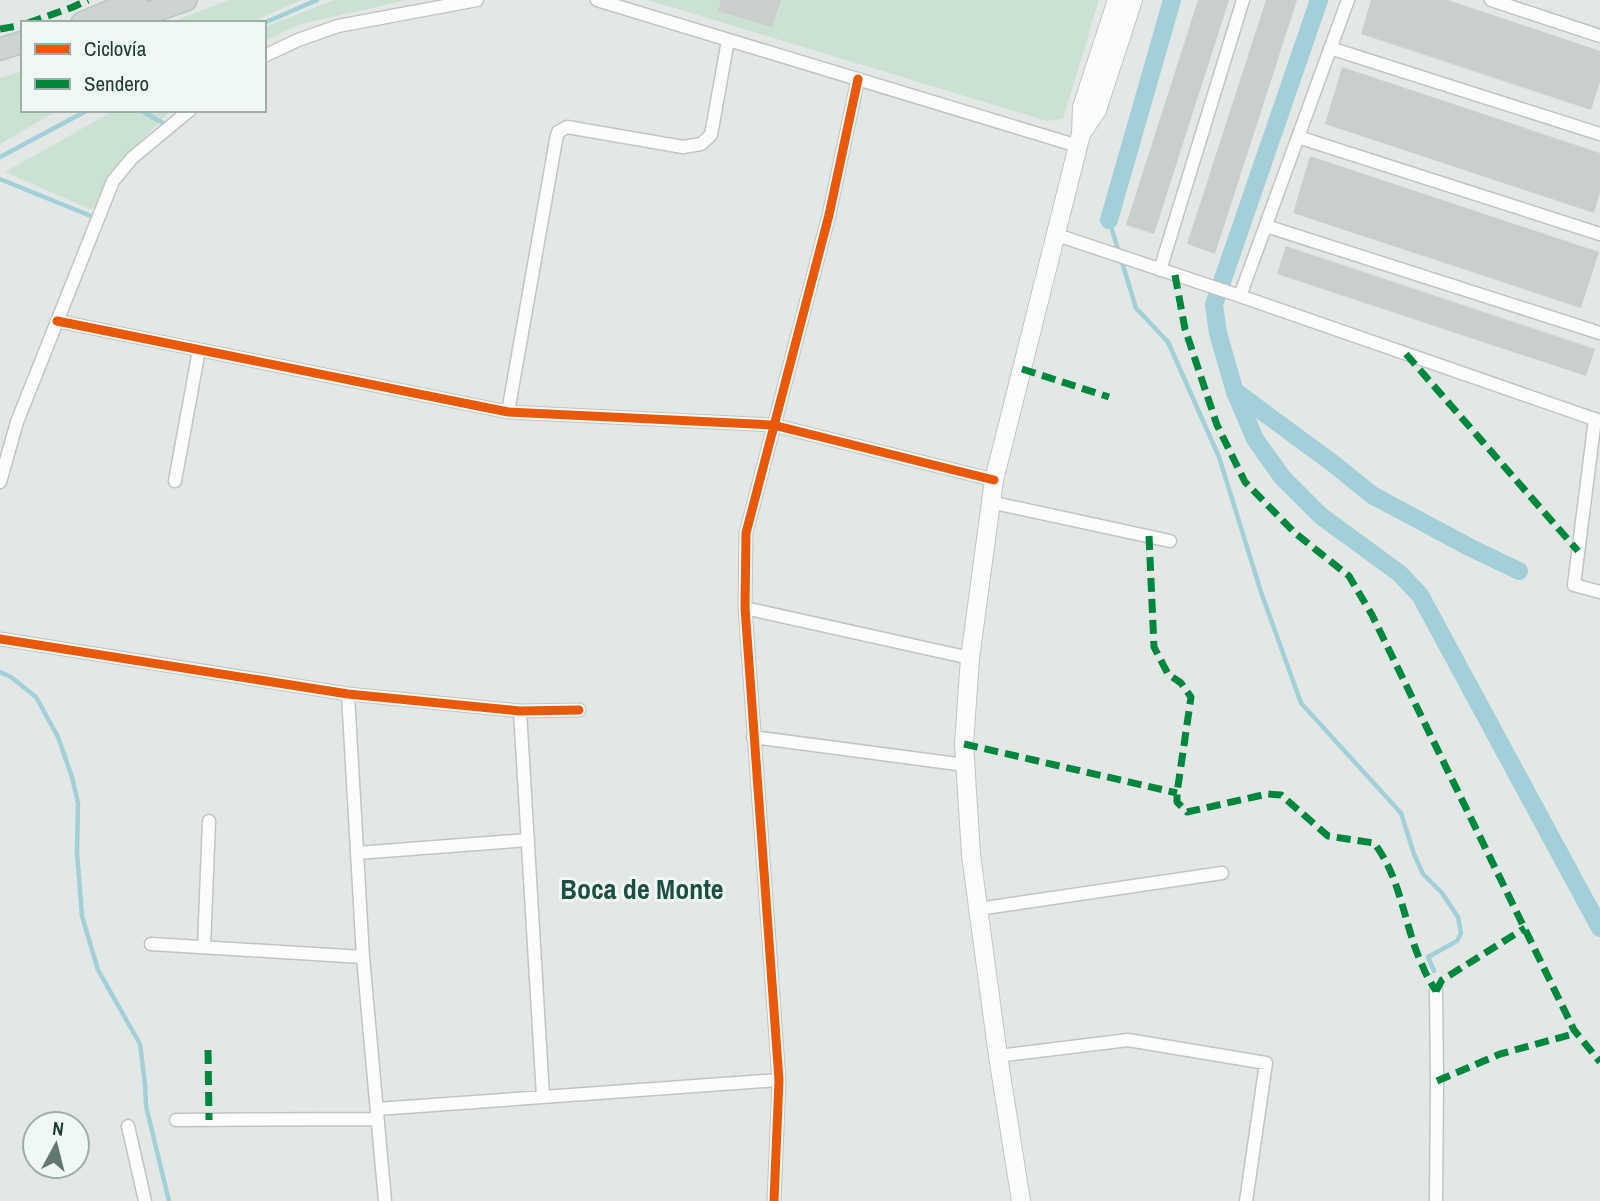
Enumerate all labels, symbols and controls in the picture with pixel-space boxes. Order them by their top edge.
legend [21,21,266,112]
text: Ciclovía [84,34,147,63]
text: Sendero [84,69,149,98]
district label: Boca de Monte [560,870,724,908]
north arrow [21,1110,91,1180]
text: N [51,1115,65,1142]

